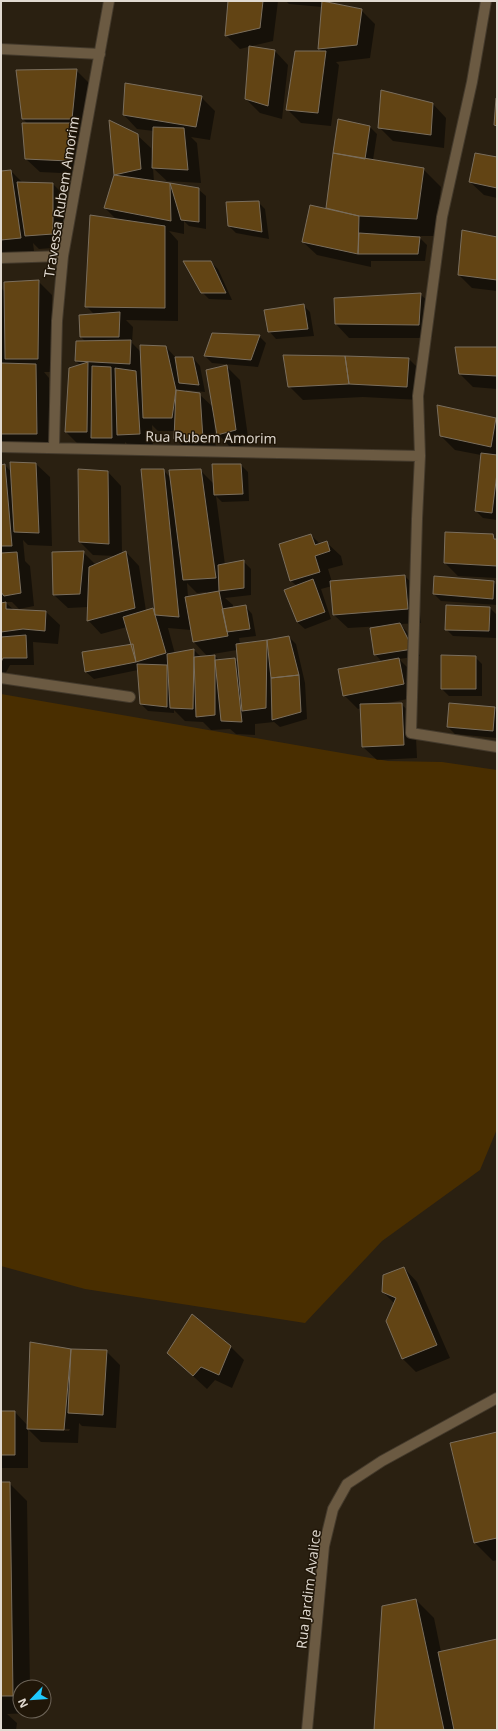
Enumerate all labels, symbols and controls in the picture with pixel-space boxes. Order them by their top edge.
street label: Travessa Rubem Amorim [39,115,83,279]
street label: Rua Rubem Amorim [145,426,277,448]
street label: Rua Jardim Avalice [291,1528,325,1650]
north arrow [12,1679,52,1719]
text: N [14,1696,31,1711]

